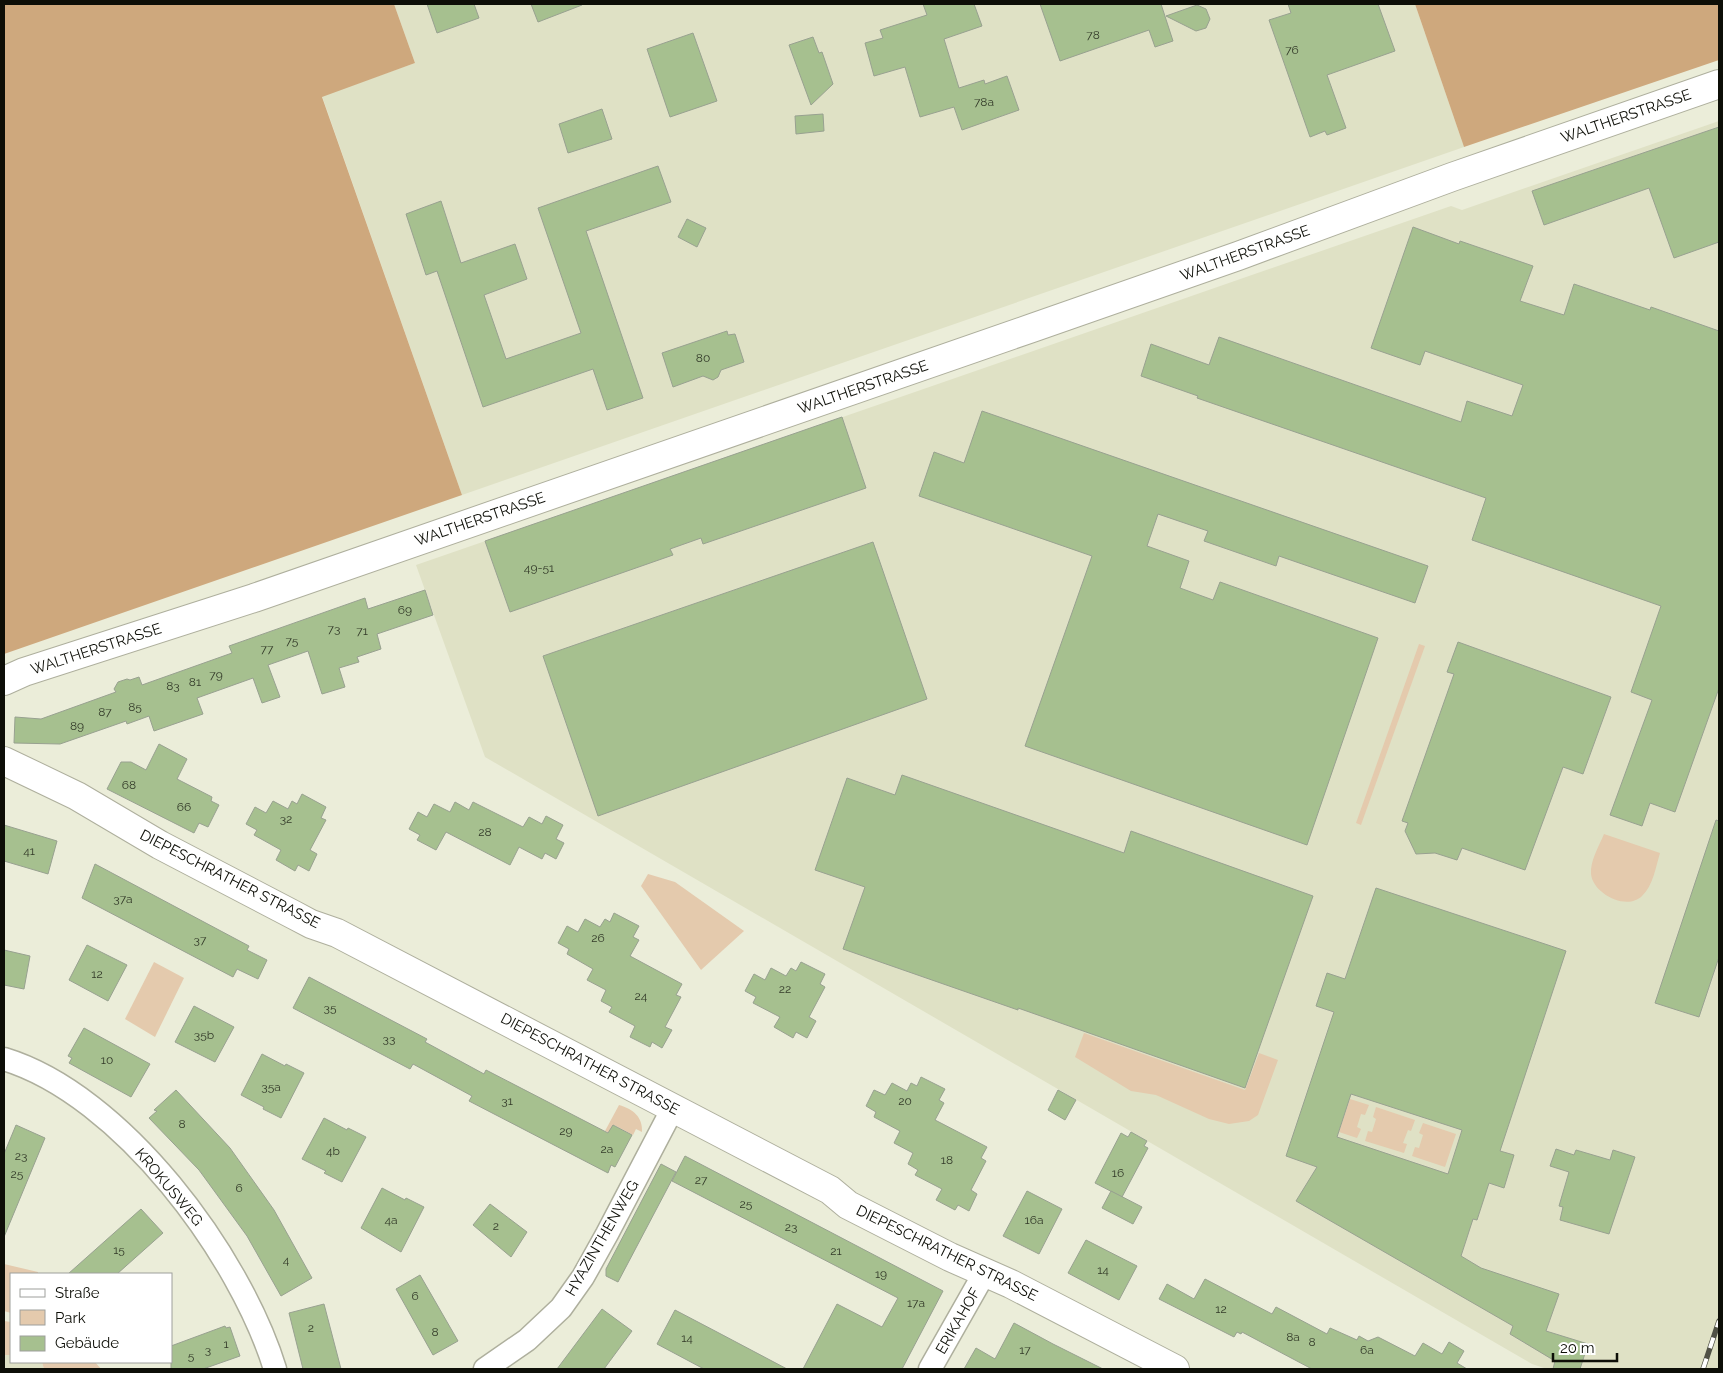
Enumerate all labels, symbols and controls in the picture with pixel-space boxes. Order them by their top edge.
house number: 78 [1086,28,1100,42]
house number: 76 [1285,43,1299,57]
street label: WALTHERSTRASSE [1559,85,1693,147]
house number: 78a [974,95,994,109]
street label: WALTHERSTRASSE [1178,221,1312,285]
house number: 80 [696,351,710,365]
street label: WALTHERSTRASSE [796,356,930,418]
street label: WALTHERSTRASSE [413,488,547,550]
house number: 49-51 [524,561,554,575]
house number: 69 [398,603,412,617]
street label: WALTHERSTRASSE [28,619,164,679]
house number: 73 [328,622,340,636]
house number: 71 [356,624,368,638]
house number: 75 [286,634,299,648]
house number: 77 [261,642,274,656]
house number: 79 [209,668,223,682]
house number: 81 [189,675,201,689]
house number: 83 [166,679,180,693]
house number: 85 [128,700,142,714]
house number: 87 [98,705,112,719]
house number: 89 [70,719,84,733]
house number: 68 [122,778,136,792]
house number: 66 [177,800,191,814]
house number: 32 [280,812,292,826]
house number: 28 [478,825,492,839]
street label: DIEPESCHRATHER STRASSE [137,826,323,932]
house number: 41 [23,844,35,858]
house number: 37a [113,892,133,906]
house number: 26 [591,931,605,945]
house number: 37 [194,933,207,947]
house number: 12 [91,967,103,981]
house number: 22 [779,982,791,996]
house number: 24 [635,989,648,1003]
house number: 35 [324,1001,337,1015]
street label: DIEPESCHRATHER STRASSE [498,1009,682,1119]
house number: 35b [194,1028,214,1042]
house number: 33 [383,1032,395,1046]
house number: 10 [101,1053,113,1067]
house number: 35a [261,1080,281,1094]
house number: 31 [501,1094,513,1108]
house number: 20 [898,1094,912,1108]
house number: 8 [178,1117,186,1131]
house number: 29 [559,1124,573,1138]
house number: 2a [601,1142,613,1156]
street label: KROKUSWEG [131,1144,207,1230]
house number: 4b [326,1144,340,1158]
house number: 23 [15,1149,27,1163]
house number: 18 [941,1153,953,1167]
house number: 16 [1112,1166,1124,1180]
house number: 25 [11,1167,24,1181]
house number: 27 [695,1173,708,1187]
street label: HYAZINTHENWEG [562,1177,642,1299]
house number: 6 [235,1181,243,1195]
house number: 25 [740,1197,753,1211]
street label: DIEPESCHRATHER STRASSE [853,1201,1041,1305]
house number: 4a [384,1213,398,1227]
house number: 16a [1025,1213,1043,1227]
house number: 2 [493,1219,499,1233]
house number: 23 [785,1220,797,1234]
house number: 15 [113,1243,125,1257]
house number: 21 [830,1244,842,1258]
house number: 4 [283,1253,290,1267]
house number: 14 [1097,1263,1109,1277]
house number: 19 [875,1267,887,1281]
legend [10,1273,172,1363]
text: Straße [55,1284,100,1302]
street label: ERIKAHOF [932,1284,984,1357]
house number: 6 [411,1289,419,1303]
house number: 17a [907,1296,925,1310]
house number: 12 [1215,1302,1227,1316]
text: Park [55,1309,86,1327]
house number: 2 [308,1321,314,1335]
house number: 8 [431,1325,439,1339]
house number: 8a [1286,1330,1300,1344]
scale bar [1553,1330,1617,1362]
house number: 14 [681,1331,693,1345]
text: Gebäude [55,1334,119,1352]
house number: 8 [1308,1335,1316,1349]
house number: 1 [223,1337,229,1351]
text: 20 m [1560,1339,1595,1357]
house number: 3 [205,1343,211,1357]
house number: 17 [1019,1343,1031,1357]
house number: 6a [1360,1343,1374,1357]
house number: 5 [188,1349,195,1363]

